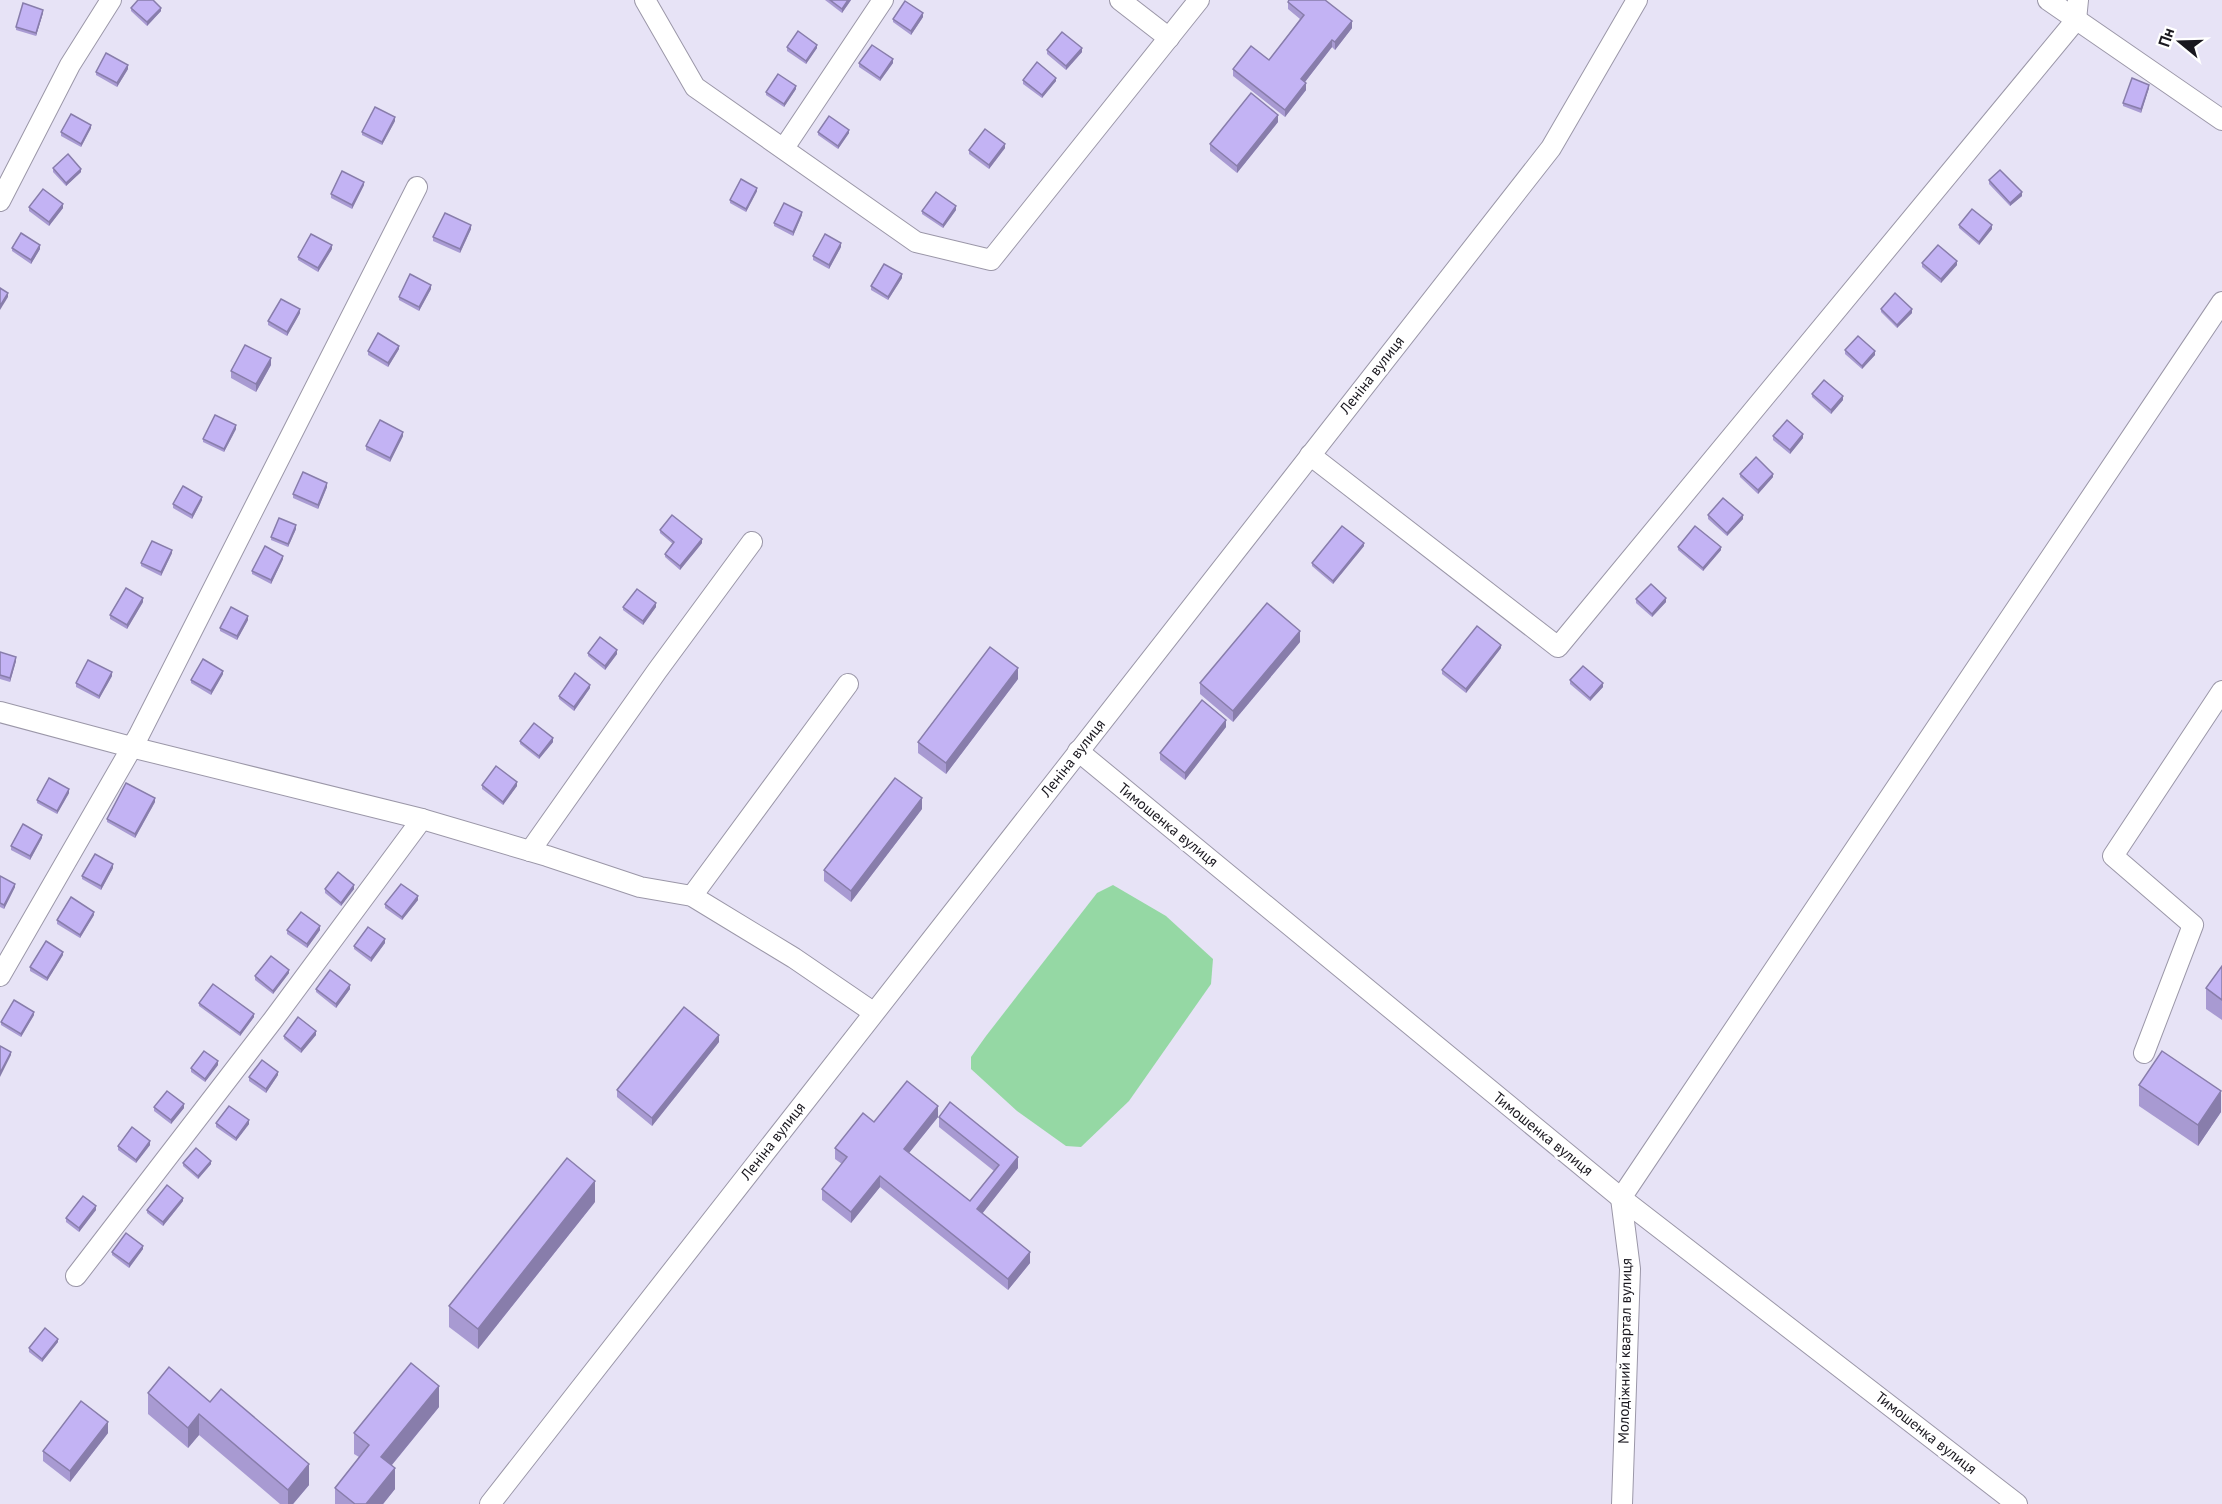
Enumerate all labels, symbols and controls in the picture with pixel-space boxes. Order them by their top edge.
north arrow [2150,12,2210,72]
text: Пн [2153,25,2178,49]
street label: Леніна вулиця [1335,332,1408,418]
street label: Леніна вулиця [1036,715,1109,801]
street label: Тимошенка вулиця [1114,778,1222,871]
street label: Тимошенка вулиця [1489,1087,1597,1180]
street label: Леніна вулиця [736,1098,809,1184]
street label: Молодіжний квартал вулиця [1613,1258,1636,1444]
street label: Тимошенка вулиця [1872,1387,1981,1478]

